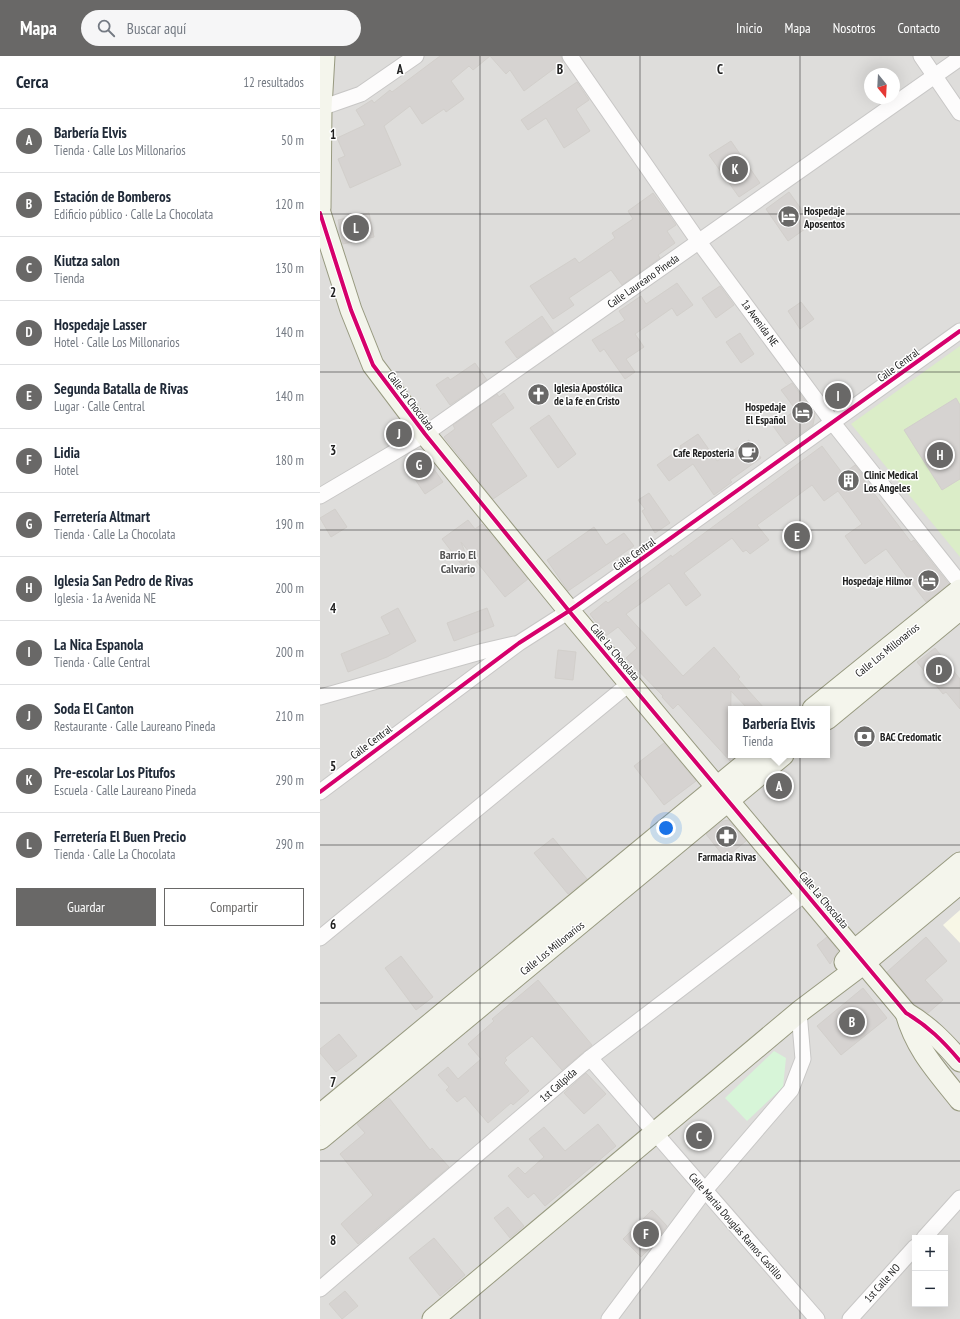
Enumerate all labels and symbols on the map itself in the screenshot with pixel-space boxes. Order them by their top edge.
text: A [396,61,404,78]
text: B [557,61,563,78]
text: C [717,61,723,78]
north arrow [864,68,900,104]
text: 1 [330,126,336,143]
pin: K [722,154,748,184]
hotel icon: Hospedaje Aposentos [776,204,802,230]
place label: Hospedaje Aposentos [803,204,845,231]
pin: L [343,213,369,243]
street label: Calle Laureano Pineda [604,251,682,311]
text: 2 [330,284,336,301]
street label: 1a Avenida NE [738,297,782,349]
street label: Calle Central [874,345,922,385]
street label: Calle La Chocolata [384,369,438,433]
church icon: Iglesia Apostólica de la fe en Cristo [525,381,551,407]
place label: Iglesia Apostólica de la fe en Cristo [554,381,623,408]
pin: I [825,381,851,411]
place label: Hospedaje El Español [745,400,786,427]
hotel icon: Hospedaje El Español [789,400,815,426]
pin: J [386,419,412,449]
cafe icon: Cafe Reposteria [736,440,762,466]
pin: H [927,440,953,470]
text: 3 [330,442,336,459]
place label: Cafe Reposteria [673,446,734,460]
pin: G [406,450,432,480]
building icon: Clinic Medical Los Angeles [835,468,861,494]
place label: Clinic Medical Los Angeles [864,468,918,495]
pin: E [784,521,810,551]
street label: Calle Central [610,534,658,574]
district label: Barrio El Calvario [440,547,476,576]
hotel icon: Hospedaje Hilmor [915,568,941,594]
place label: Hospedaje Hilmor [842,574,913,588]
text: 4 [330,600,337,617]
street label: Calle Los Millonarios [852,620,922,680]
street label: Calle La Chocolata [587,621,643,683]
pin: D [926,655,952,685]
street label: Calle Central [347,722,395,762]
bank icon: BAC Credomatic [851,724,877,750]
place label: BAC Credomatic [880,730,942,744]
text: 5 [330,758,336,775]
pin: A [766,771,792,801]
your location [656,818,676,838]
pharmacy icon: Farmacia Rivas [714,824,740,850]
place label: Farmacia Rivas [698,850,756,864]
street label: Calle La Chocolata [796,869,852,931]
text: 6 [330,916,336,933]
street label: Calle Los Millonarios [517,918,587,978]
pin: B [839,1007,865,1037]
street label: 1st Callpida [537,1065,579,1105]
text: 7 [330,1074,336,1091]
pin: C [686,1121,712,1151]
street label: Calle Martia Douglas Ramos Castillo [686,1170,786,1283]
pin: F [633,1219,659,1249]
text: 8 [330,1232,336,1249]
street label: 1st Calle NO [861,1261,903,1305]

